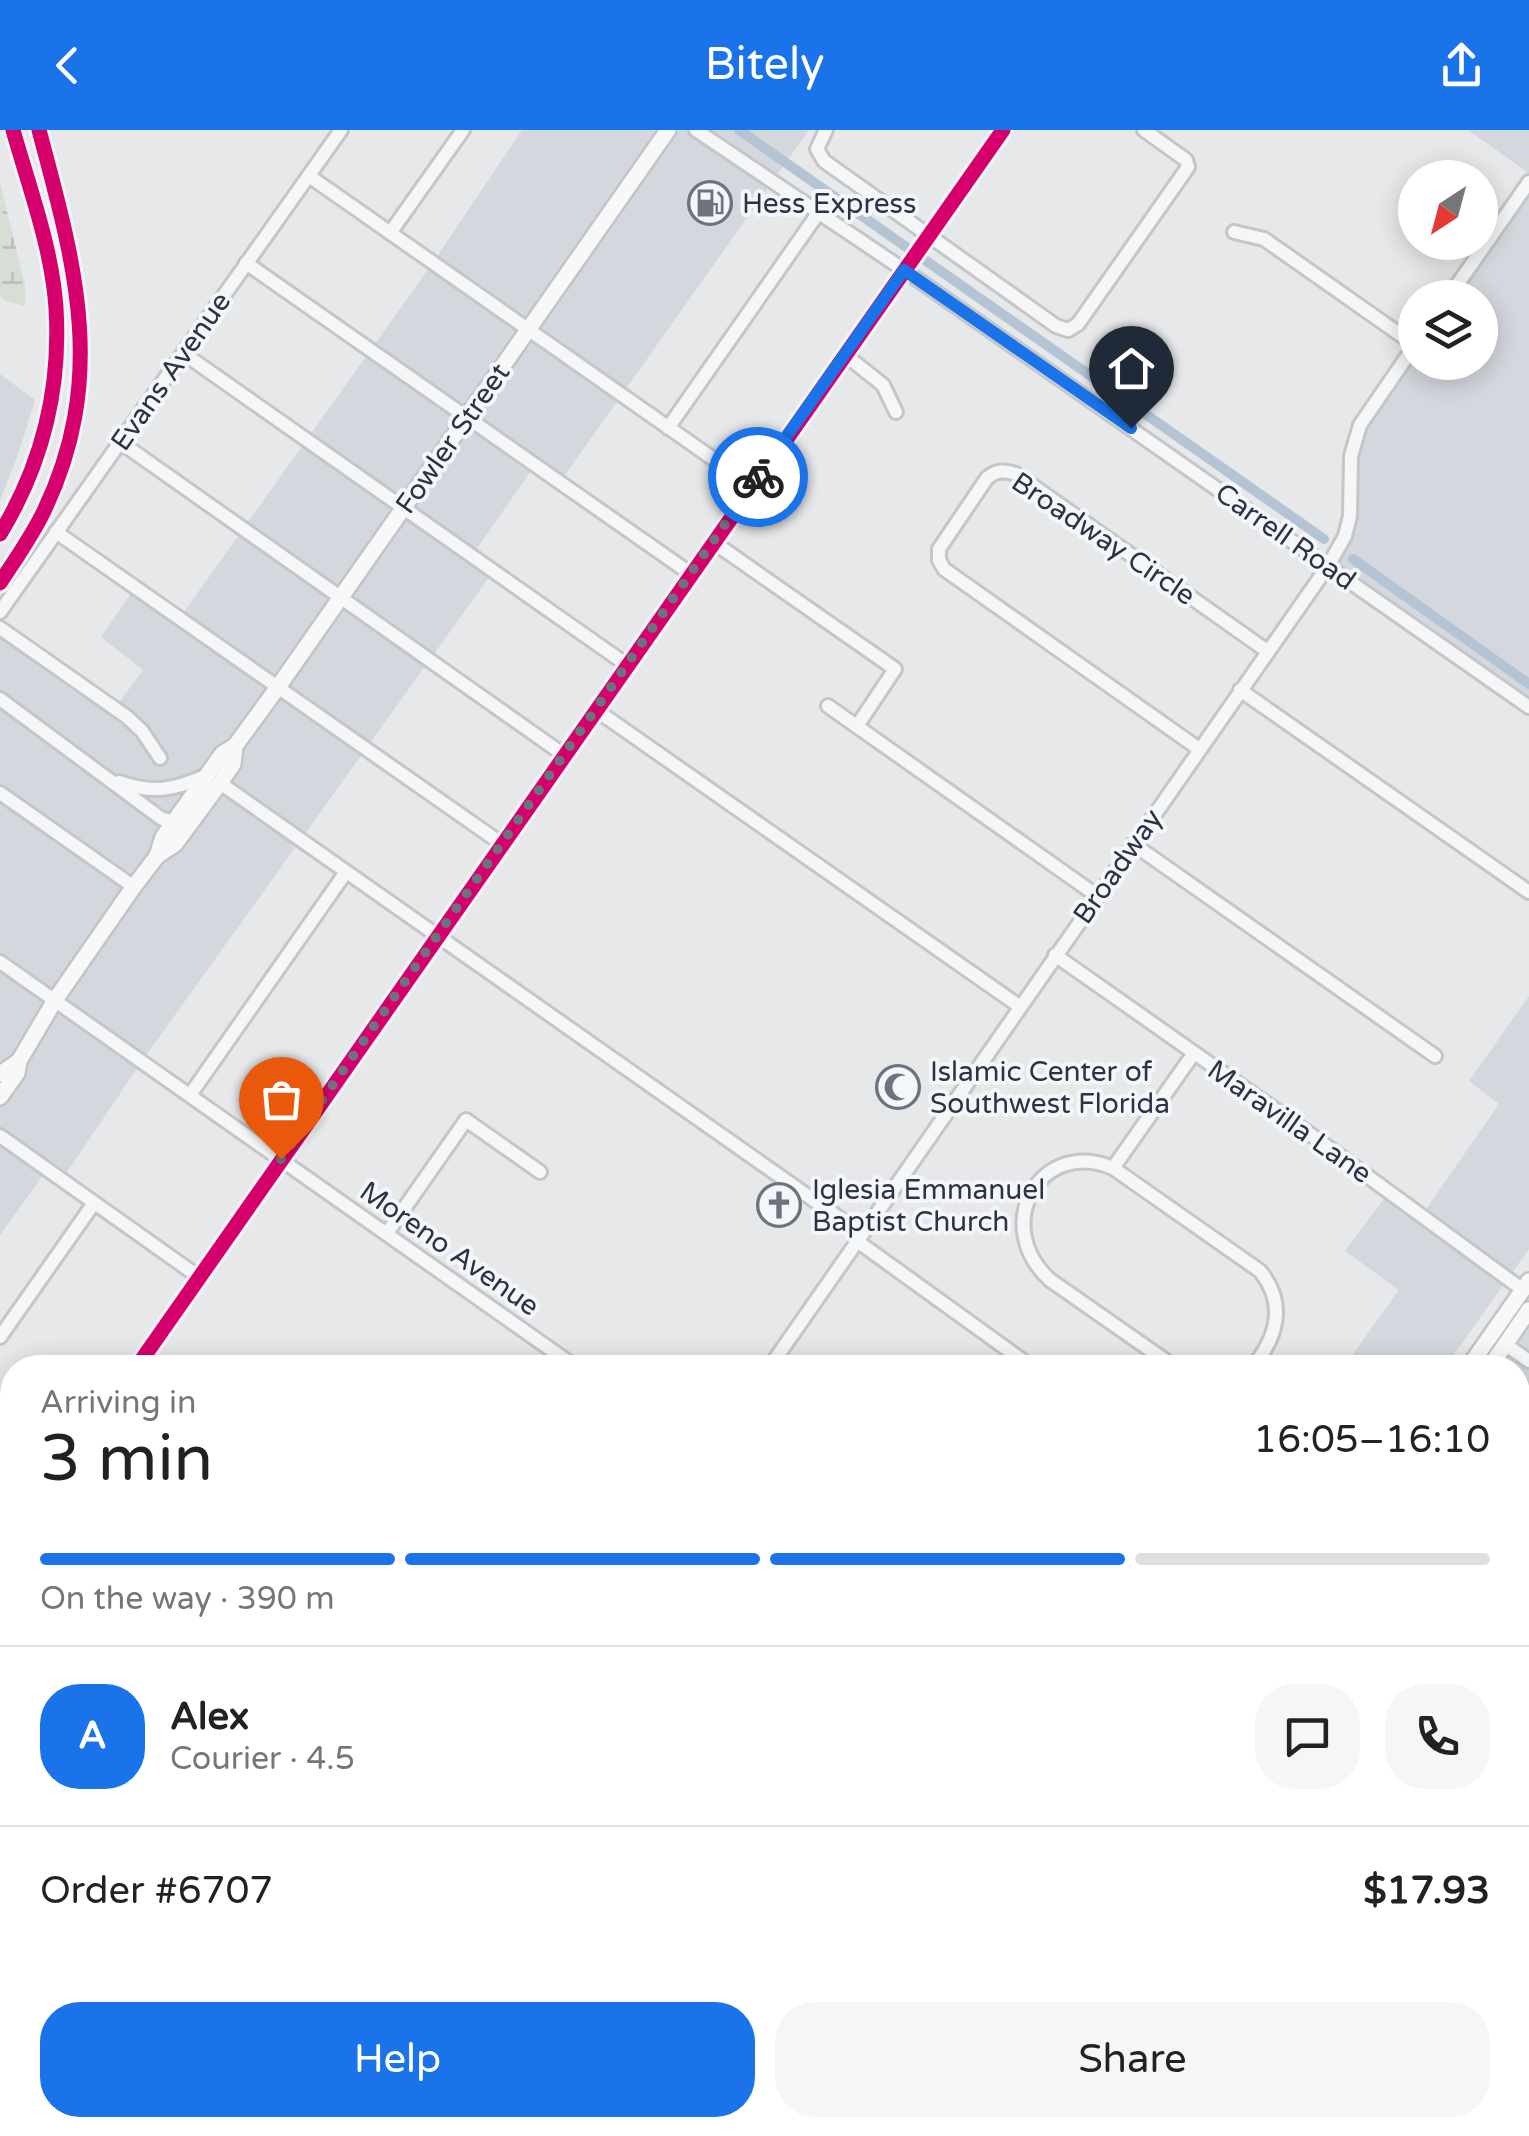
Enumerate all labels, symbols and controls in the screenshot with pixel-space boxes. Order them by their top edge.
icon: back [40,38,95,93]
text: Bitely [705,38,824,92]
icon: share [1434,38,1489,93]
north arrow [1398,160,1498,260]
map controls [1398,160,1498,380]
fuel station icon: Hess Express [687,180,733,226]
place label: Hess Express [742,187,916,221]
button: layers [1398,280,1498,380]
street label: Evans Avenue [104,286,238,457]
pin [1089,326,1174,429]
icon: home [1104,341,1159,396]
street label: Fowler Street [388,357,517,520]
courier [708,427,808,527]
icon: bike [731,450,786,505]
street label: Broadway Circle [1005,465,1202,613]
street label: Carrell Road [1209,476,1362,598]
street label: Broadway [1066,803,1170,931]
street label: Maravilla Lane [1201,1053,1378,1191]
place label: Islamic Center of Southwest Florida [930,1055,1170,1121]
pin [239,1057,324,1160]
mosque icon: Islamic Center of Southwest Florida [875,1064,921,1110]
icon: bag [254,1072,309,1127]
place label: Iglesia Emmanuel Baptist Church [812,1173,1045,1239]
street label: Moreno Avenue [353,1174,546,1323]
church icon: Iglesia Emmanuel Baptist Church [756,1182,802,1228]
text: Arriving in [40,1384,197,1422]
text: 16:05–16:10 [1253,1417,1490,1463]
text: 3 min [40,1420,213,1499]
text: On the way · 390 m [40,1580,335,1618]
button: chat [1255,1684,1360,1789]
button: phone [1385,1684,1490,1789]
text: Alex [170,1694,249,1740]
text: A [78,1713,107,1759]
text: Courier · 4.5 [170,1740,355,1778]
text: Order #6707 [40,1868,273,1914]
text: $17.93 [1363,1868,1490,1914]
button: Help [40,2002,755,2117]
button: Share [775,2002,1490,2117]

